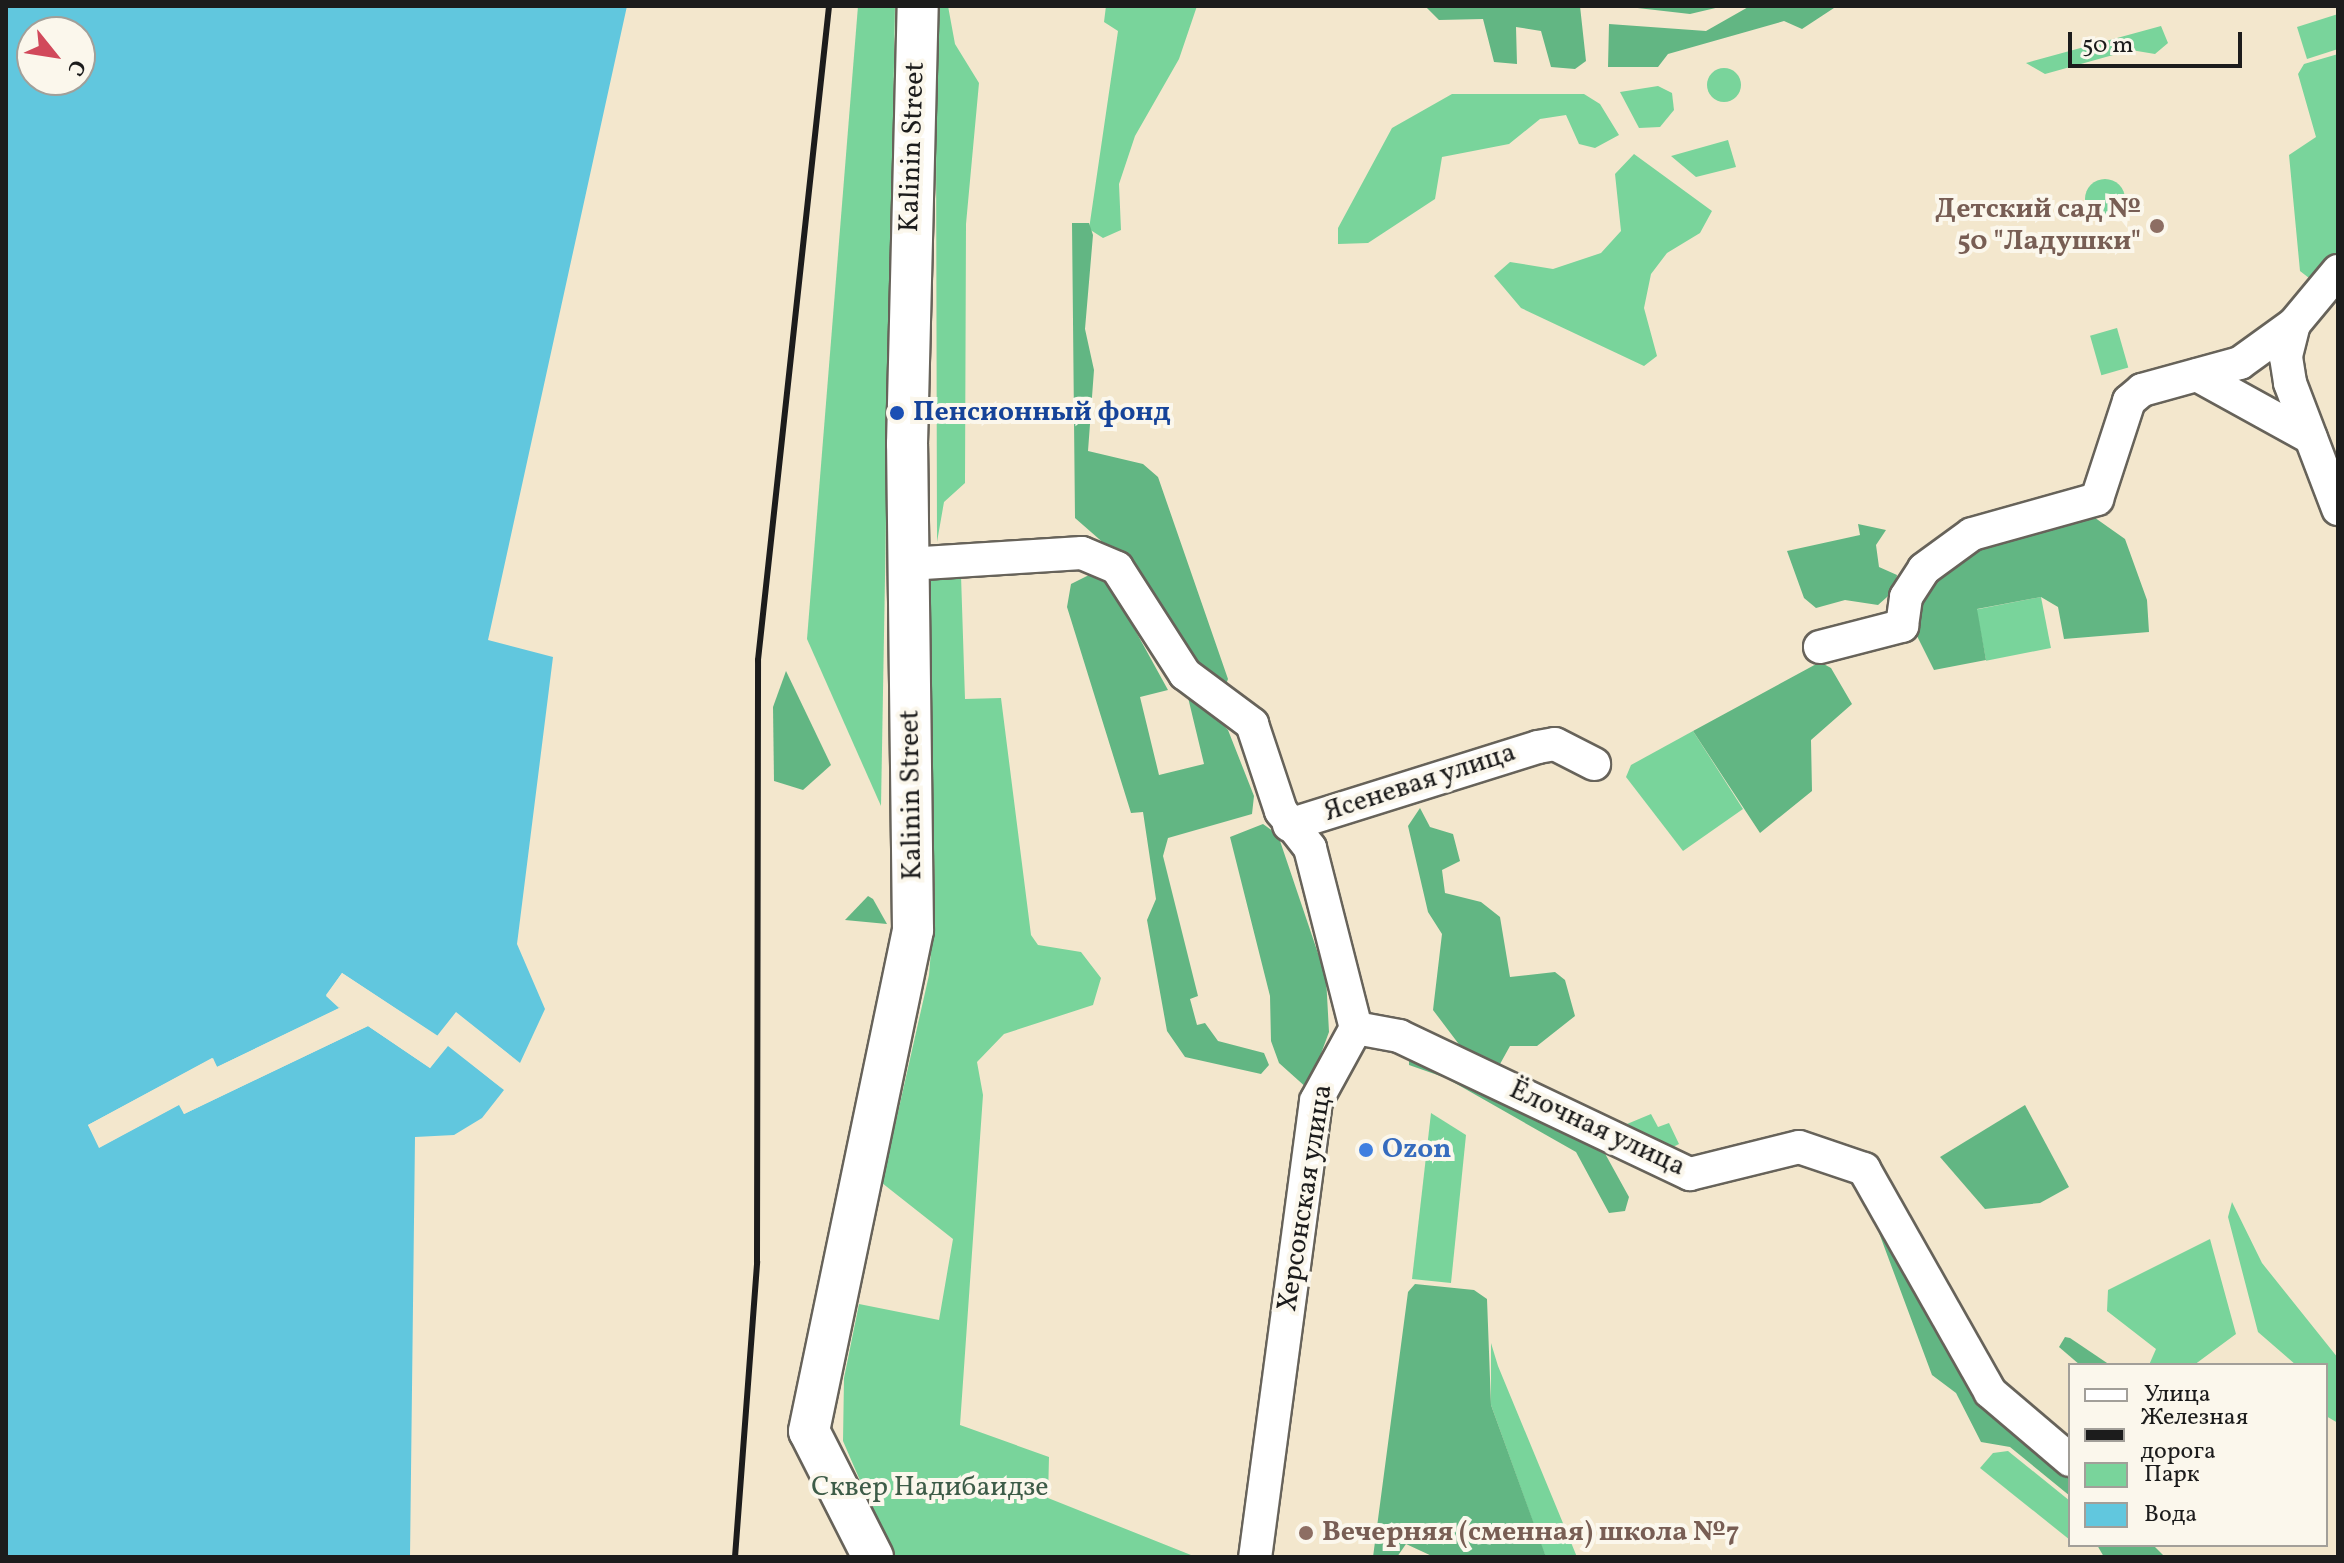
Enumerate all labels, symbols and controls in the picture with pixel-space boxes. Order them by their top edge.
north arrow [16,16,96,96]
scale bar [2072,16,2246,66]
text: 50 m [2082,29,2134,63]
text: С [59,53,92,81]
street label: Kalinin Street [893,61,933,233]
place label: Детский сад № 50 "Ладушки" [1935,193,2141,259]
marker: Детский сад № 50 "Ладушки" [2148,217,2166,235]
place label: Пенсионный фонд [913,396,1171,430]
marker: Пенсионный фонд [888,404,906,422]
street label: Kalinin Street [894,709,930,881]
street label: Ясеневая улица [1320,736,1520,830]
street label: Ёлочная улица [1503,1073,1691,1185]
street label: Херсонская улица [1271,1082,1341,1314]
place label: Ozon [1382,1133,1452,1167]
marker: Ozon [1357,1141,1375,1159]
legend [2068,1363,2328,1547]
text: Улица [2144,1378,2211,1412]
text: Железная дорога [2141,1401,2248,1469]
text: Парк [2144,1458,2200,1492]
park label: Сквер Надибаидзе [811,1471,1049,1505]
text: Вода [2144,1498,2197,1532]
place label: Вечерняя (сменная) школа №7 [1322,1516,1739,1550]
marker: Вечерняя (сменная) школа №7 [1297,1524,1315,1542]

